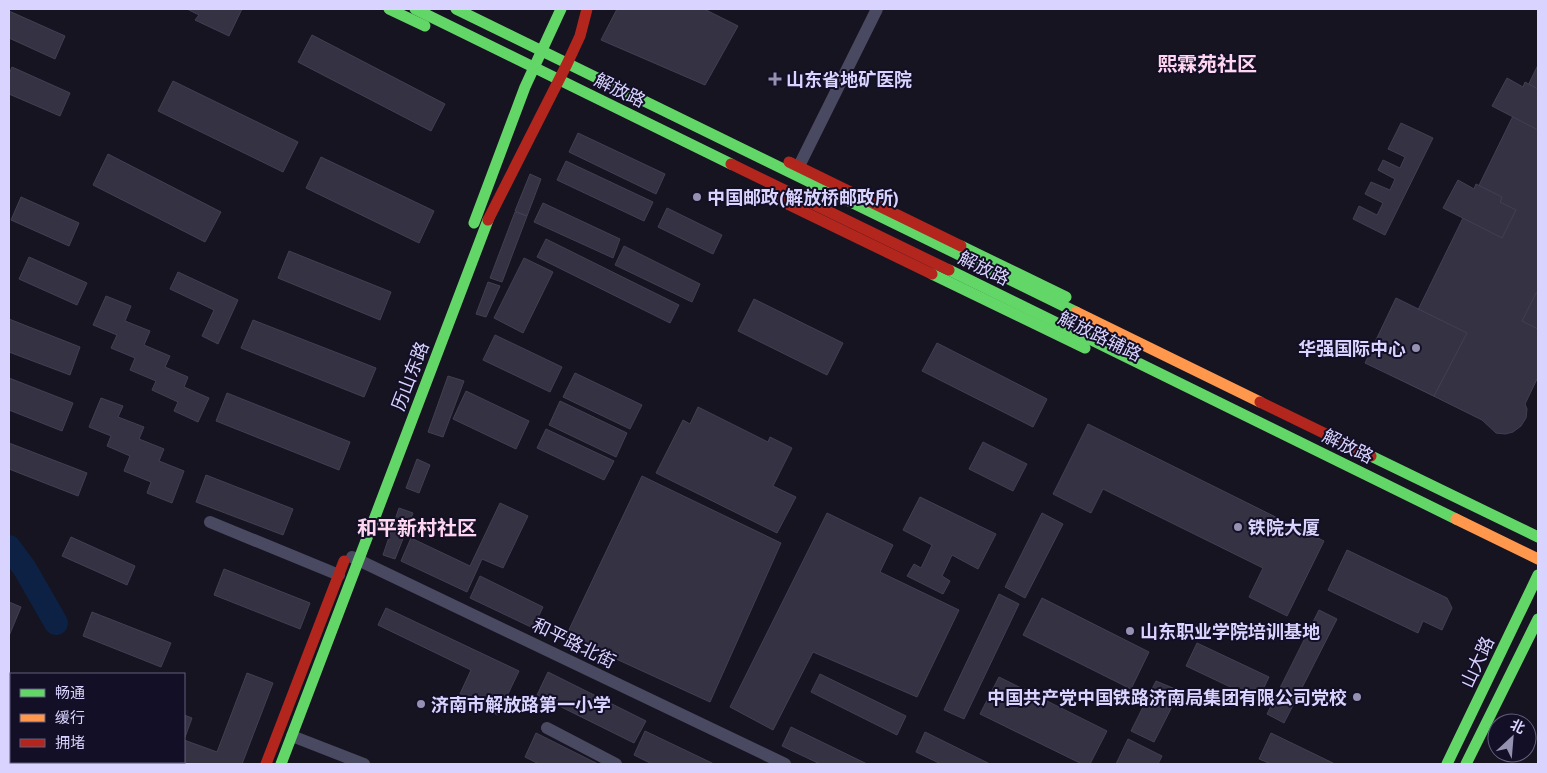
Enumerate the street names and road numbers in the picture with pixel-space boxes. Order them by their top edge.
street label: 解放路 [591,68,649,112]
street label: 解放路 [955,246,1013,290]
street label: 解放路辅路 [1055,306,1145,366]
street label: 历山东路 [386,338,434,414]
street label: 解放路 [1319,424,1377,468]
street label: 和平路北街 [529,613,619,673]
street label: 山大路 [1455,633,1499,691]

